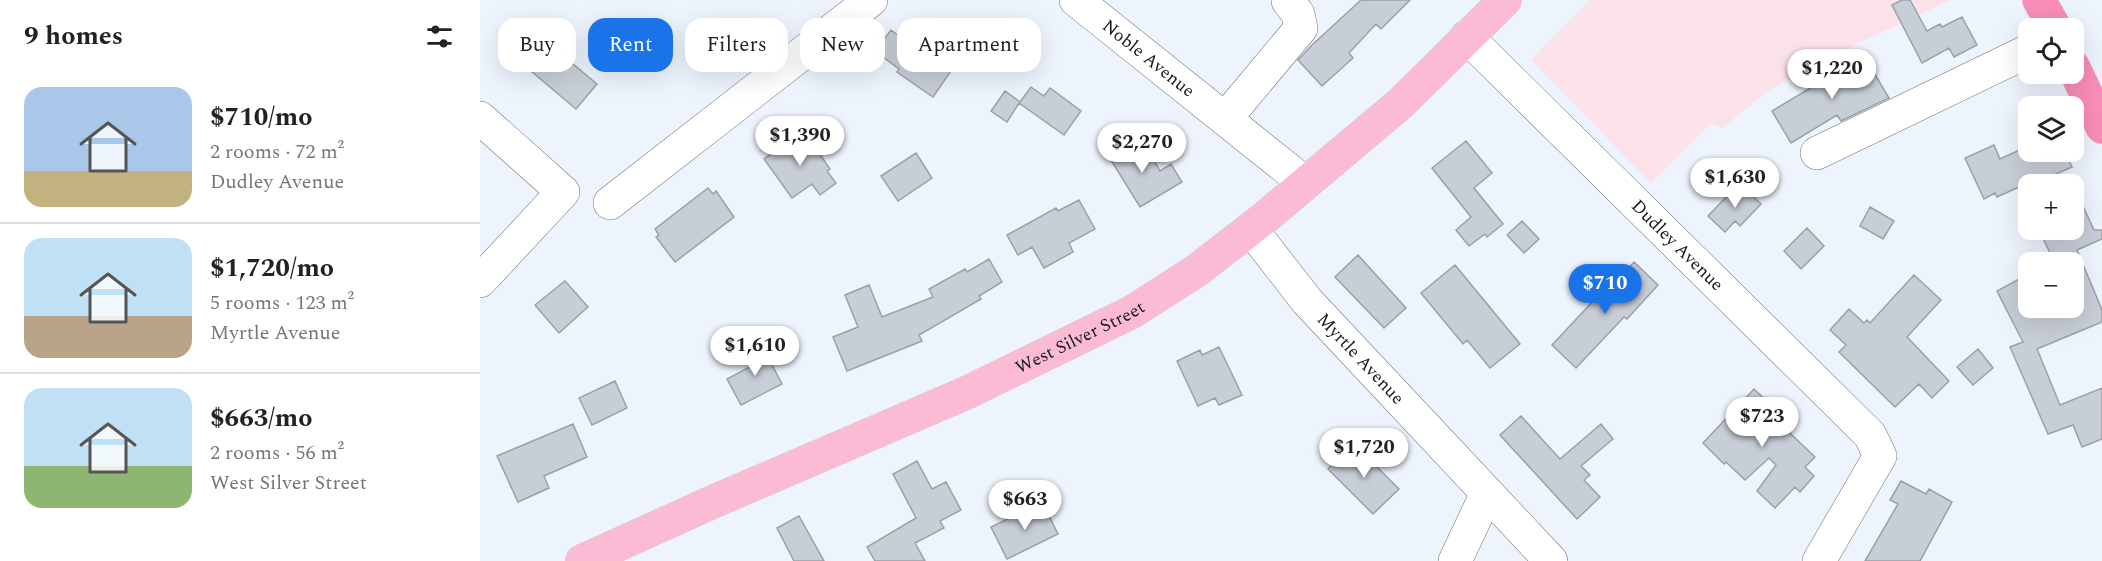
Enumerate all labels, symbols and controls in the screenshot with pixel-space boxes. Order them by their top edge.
street label: Noble Avenue [1096,13,1201,104]
text: 9 homes [24,16,123,56]
chip: Buy [498,18,576,72]
chip: Rent [588,18,673,72]
chip: Filters [685,18,788,72]
chip: New [800,18,885,72]
chip: Apartment [897,18,1041,72]
map controls [2018,18,2084,318]
button: locate [2018,18,2084,84]
icon: filters [423,20,456,53]
pin: $1,220 [1783,49,1881,100]
text: $1,220 [1801,53,1863,83]
button: layers [2018,96,2084,162]
text: $710/mo [210,97,313,137]
icon: home [72,111,144,183]
pin: $1,390 [751,116,849,167]
text: $1,390 [769,120,831,150]
pin: $2,270 [1093,123,1191,174]
text: $2,270 [1111,127,1173,157]
text: 2 rooms · 72 m² [210,137,344,167]
pin: $1,630 [1686,158,1784,209]
text: $1,630 [1704,162,1766,192]
text: Dudley Avenue [210,167,344,197]
button: + [2018,174,2084,240]
street label: Dudley Avenue [1625,193,1730,297]
text: $1,720/mo [210,248,334,288]
button: − [2018,252,2084,318]
icon: home [72,262,144,334]
pin: $710 [1569,264,1641,315]
text: $710 [1583,268,1627,298]
text: 5 rooms · 123 m² [210,288,354,318]
street label: West Silver Street [1011,294,1150,380]
street label: Myrtle Avenue [1311,306,1411,410]
text: Myrtle Avenue [210,318,340,348]
pin: $1,610 [706,326,804,377]
text: $1,610 [724,330,786,360]
pin: $723 [1726,397,1798,448]
text: $663/mo [210,398,313,438]
text: $723 [1740,401,1784,431]
icon: home [72,412,144,484]
pin: $1,720 [1315,428,1413,479]
text: $1,720 [1333,432,1395,462]
text: 2 rooms · 56 m² [210,438,344,468]
text: West Silver Street [210,468,367,498]
pin: $663 [989,480,1061,531]
text: $663 [1003,484,1047,514]

